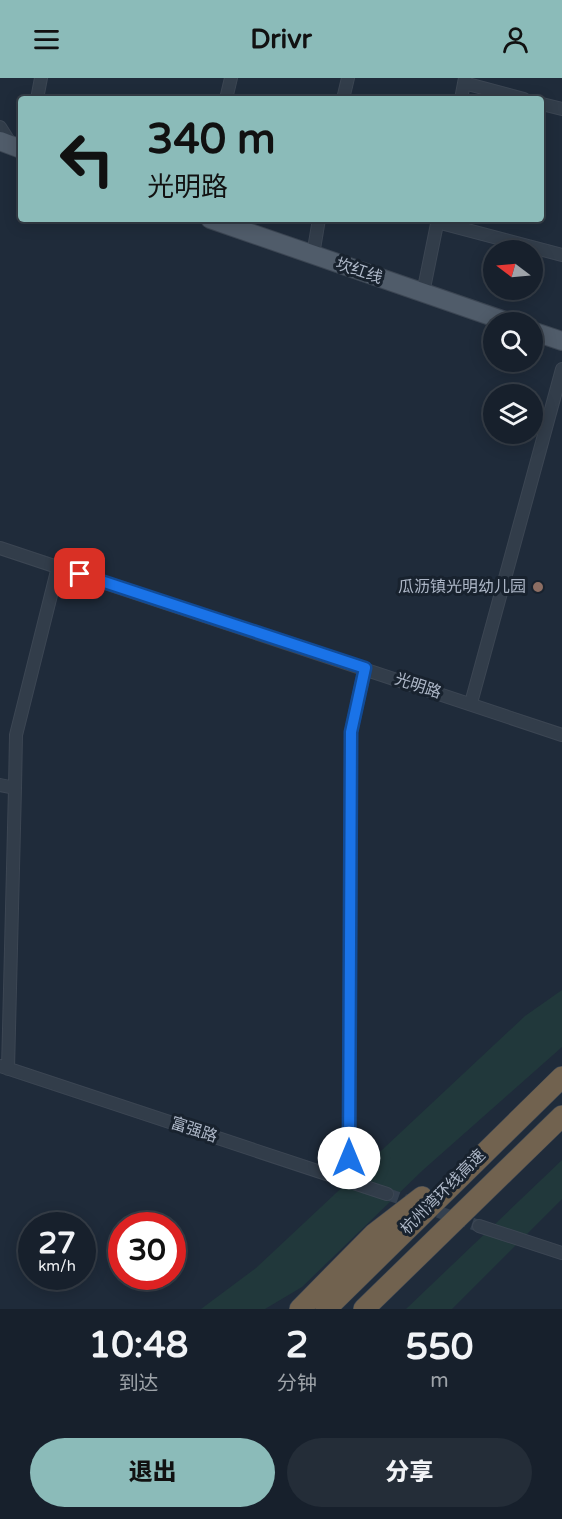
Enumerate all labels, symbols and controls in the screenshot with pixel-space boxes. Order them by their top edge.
icon: menu [30,23,63,56]
text: Drivr [250,23,312,56]
icon: person [499,23,532,56]
text: 340 m [147,114,276,165]
icon: left [48,120,126,198]
text: 光明路 [147,171,228,204]
north arrow [483,240,543,300]
map controls [483,240,543,444]
street label: 坎红线 [333,254,385,288]
button: search [483,312,543,372]
button: layers [483,384,543,444]
pin [54,548,105,599]
icon: arrive [63,557,96,590]
place label: 瓜沥镇光明幼儿园 [398,577,526,597]
marker: 瓜沥镇光明幼儿园 [531,580,545,594]
street label: 光明路 [392,669,444,703]
street label: 富强路 [168,1113,220,1147]
position arrow [317,1126,381,1190]
street label: 杭州湾环线高速 [396,1145,490,1239]
speed limit sign: 30 [108,1212,186,1290]
text: 27 [38,1225,76,1262]
text: km/h [38,1257,76,1275]
text: 10:48 [89,1324,188,1367]
text: 2 [286,1324,308,1367]
text: 550 [406,1326,473,1369]
text: m [430,1369,449,1393]
text: 到达 [118,1372,158,1396]
text: 分钟 [277,1372,317,1396]
button: 退出 [30,1438,275,1507]
button: 分享 [287,1438,532,1507]

